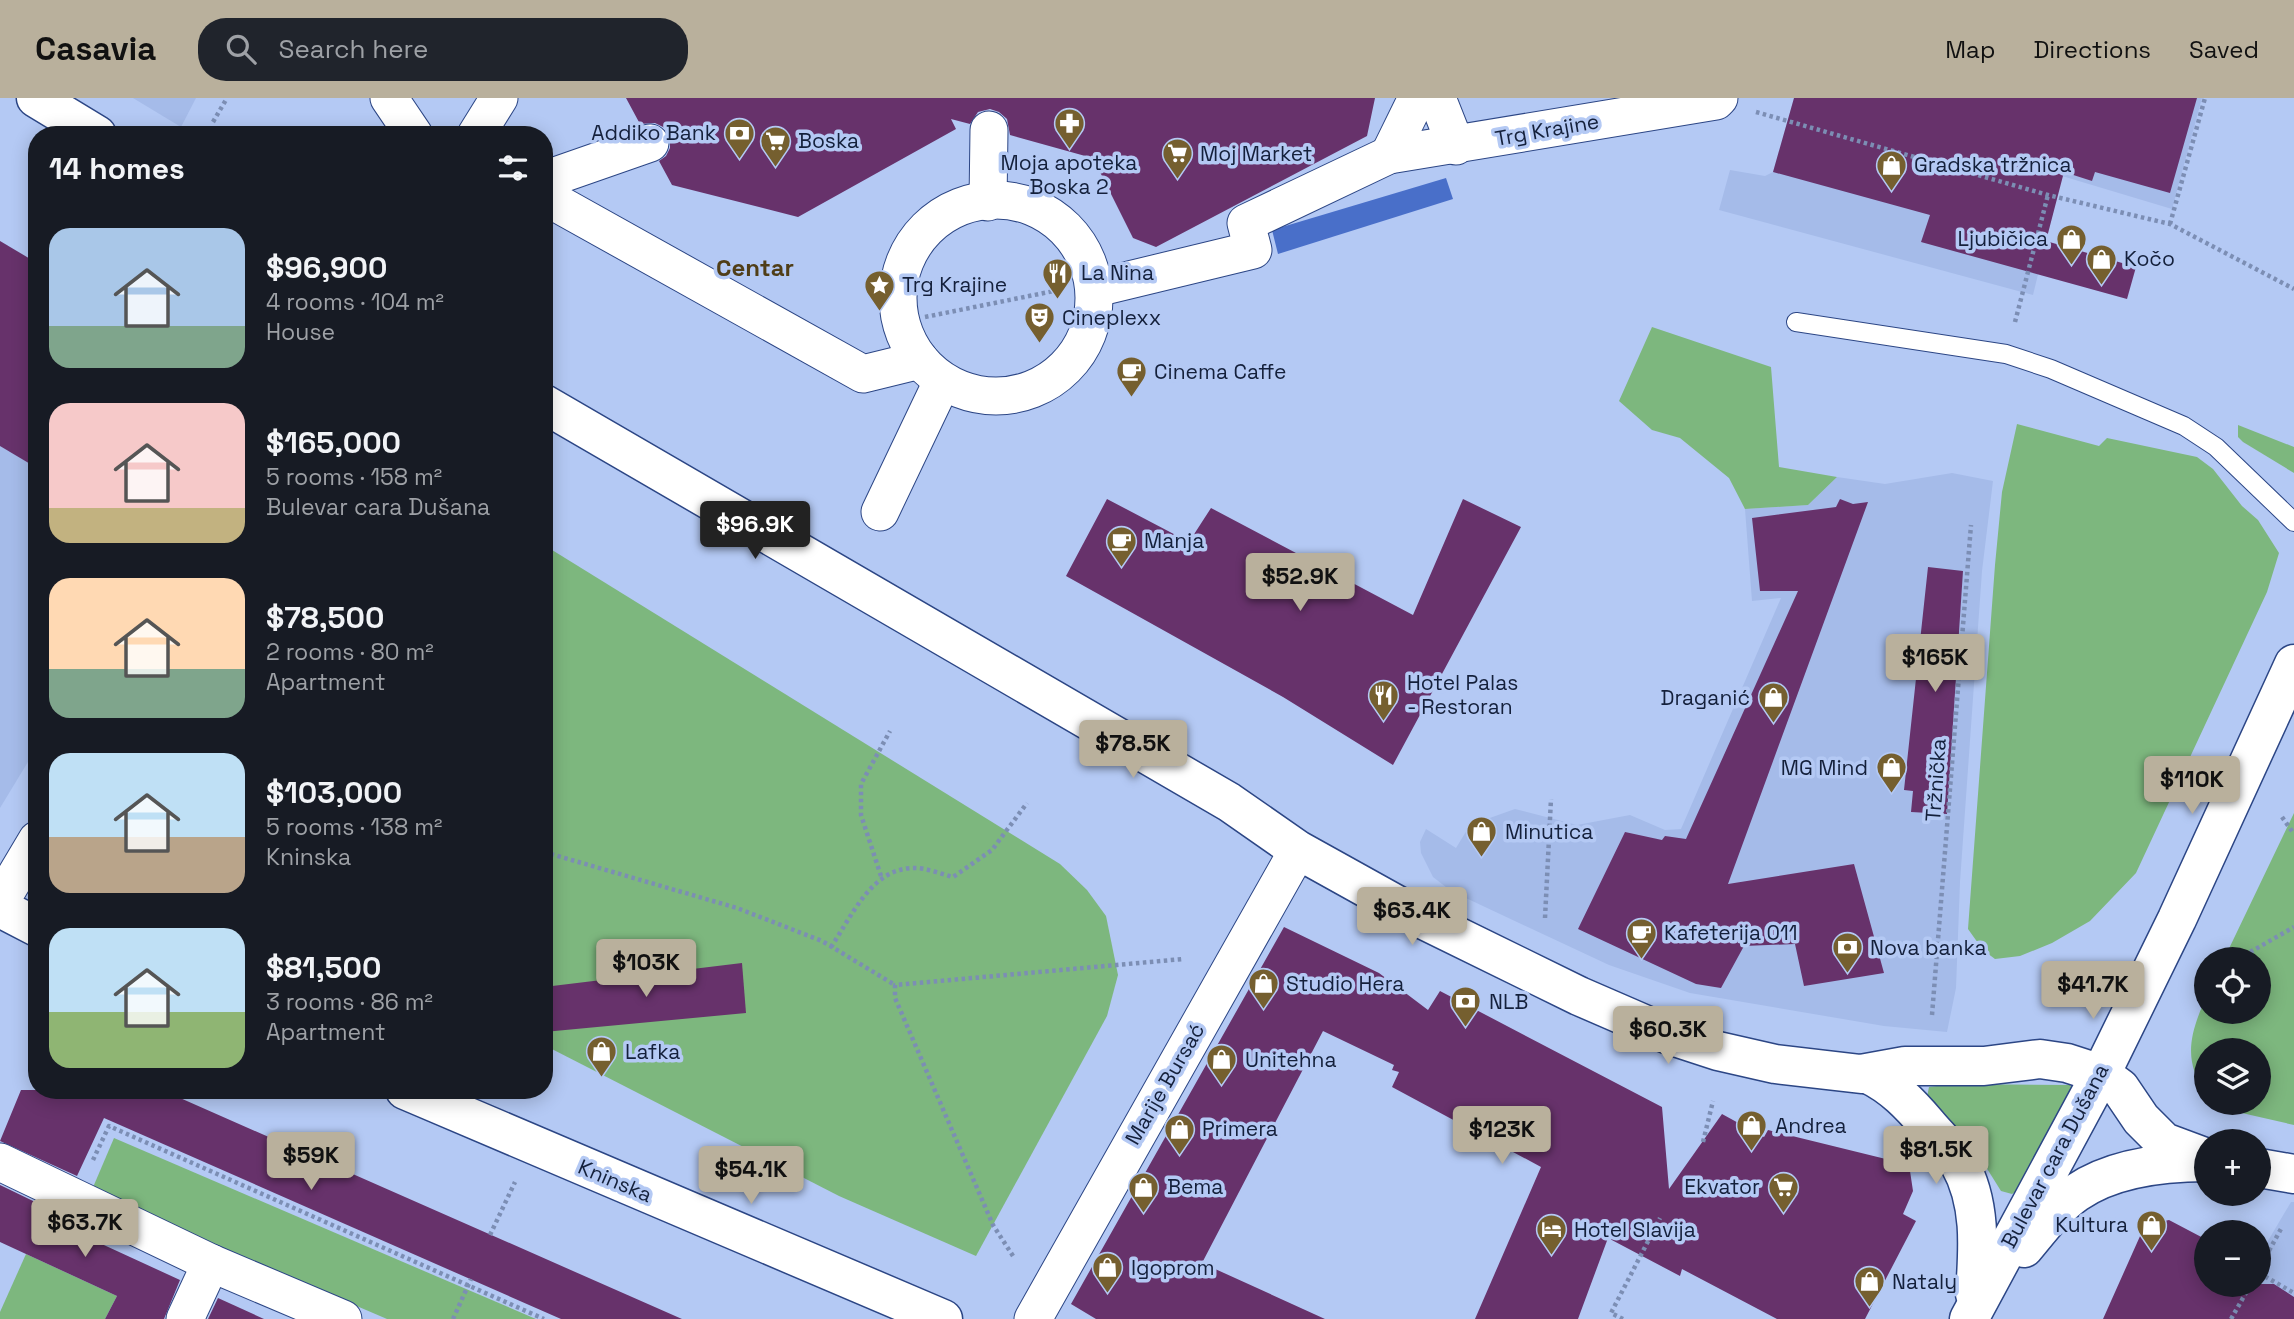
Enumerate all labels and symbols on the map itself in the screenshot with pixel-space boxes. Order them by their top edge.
pharmacy icon: Moja apoteka Boska 2 [1052,106,1086,150]
street label: Trg Krajine [1493,107,1601,152]
bank icon: Addiko Bank [722,116,756,160]
place label: Addiko Bank [591,119,716,146]
supermarket icon: Boska [758,124,792,168]
place label: Boska [798,127,859,154]
supermarket icon: Moj Market [1160,137,1194,181]
place label: Moj Market [1200,140,1312,167]
shop icon: Gradska tržnica [1874,148,1908,192]
place label: Moja apoteka Boska 2 [1001,149,1137,200]
place label: Gradska tržnica [1914,151,2072,178]
shop icon: Ljubičica [2054,222,2088,266]
place label: Ljubičica [1957,225,2048,252]
shop icon: Kočo [2084,242,2118,286]
place label: Kočo [2124,245,2175,272]
district label: Centar [716,252,794,283]
restaurant icon: La Nina [1041,256,1075,300]
place label: La Nina [1081,259,1154,286]
place icon: Trg Krajine [862,268,896,312]
place label: Trg Krajine [902,271,1007,298]
theatre icon: Cineplexx [1022,301,1056,345]
place label: Cineplexx [1062,304,1161,331]
cafe icon: Cinema Caffe [1114,355,1148,399]
place label: Cinema Caffe [1154,358,1286,385]
pin: $96.9K [698,502,812,561]
cafe icon: Manja [1104,524,1138,568]
place label: Manja [1144,527,1204,554]
pin: $52.9K [1243,554,1357,613]
pin: $165K [1886,634,1984,694]
place label: Hotel Palas - Restoran [1407,669,1518,720]
restaurant icon: Hotel Palas - Restoran [1367,678,1401,722]
shop icon: Draganić [1756,681,1790,725]
place label: Draganić [1661,684,1750,711]
pin: $78.5K [1076,720,1190,780]
street label: Tržnička [1919,737,1952,822]
shop icon: MG Mind [1874,751,1908,795]
place label: MG Mind [1781,754,1868,781]
pin: $110K [2143,756,2241,816]
shop icon: Minutica [1465,815,1499,859]
place label: Minutica [1505,818,1593,845]
pin: $63.4K [1355,888,1469,947]
cafe icon: Kafeterija 011 [1624,916,1658,960]
place label: Kafeterija 011 [1664,919,1797,946]
bank icon: Nova banka [1830,931,1864,975]
place label: Nova banka [1870,934,1987,961]
pin: $103K [597,940,695,999]
pin: $41.7K [2036,962,2150,1021]
shop icon: Studio Hera [1246,967,1280,1011]
place label: Studio Hera [1286,970,1404,997]
bank icon: NLB [1449,985,1483,1029]
place label: NLB [1489,988,1528,1015]
pin: $60.3K [1611,1006,1725,1066]
street label: Marije Bursać [1119,1018,1210,1149]
shop icon: Lafka [585,1035,619,1079]
place label: Lafka [625,1038,680,1065]
shop icon: Unitehna [1205,1043,1239,1087]
place label: Unitehna [1245,1046,1337,1073]
street label: Bulevar cara Dušana [1995,1059,2115,1252]
pin: $123K [1453,1107,1551,1166]
shop icon: Andrea [1735,1109,1769,1153]
shop icon: Primera [1162,1112,1196,1156]
place label: Andrea [1775,1112,1847,1139]
place label: Primera [1202,1115,1278,1142]
pin: $81.5K [1879,1126,1993,1186]
pin: $59K [270,1132,352,1192]
pin: $54.1K [694,1146,808,1206]
street label: Kninska [574,1153,656,1208]
shop icon: Bema [1127,1170,1161,1214]
supermarket icon: Ekvator [1766,1170,1800,1214]
place label: Bema [1167,1173,1223,1200]
place label: Ekvator [1684,1173,1760,1200]
pin: $63.7K [28,1200,142,1259]
shop icon: Kultura [2134,1208,2168,1252]
place label: Kultura [2055,1211,2128,1238]
hotel icon: Hotel Slavija [1534,1213,1568,1257]
place label: Hotel Slavija [1574,1216,1696,1243]
shop icon: Igoprom [1091,1251,1125,1295]
place label: Igoprom [1131,1254,1215,1281]
shop icon: Nataly [1852,1265,1886,1309]
place label: Nataly [1892,1268,1957,1295]

